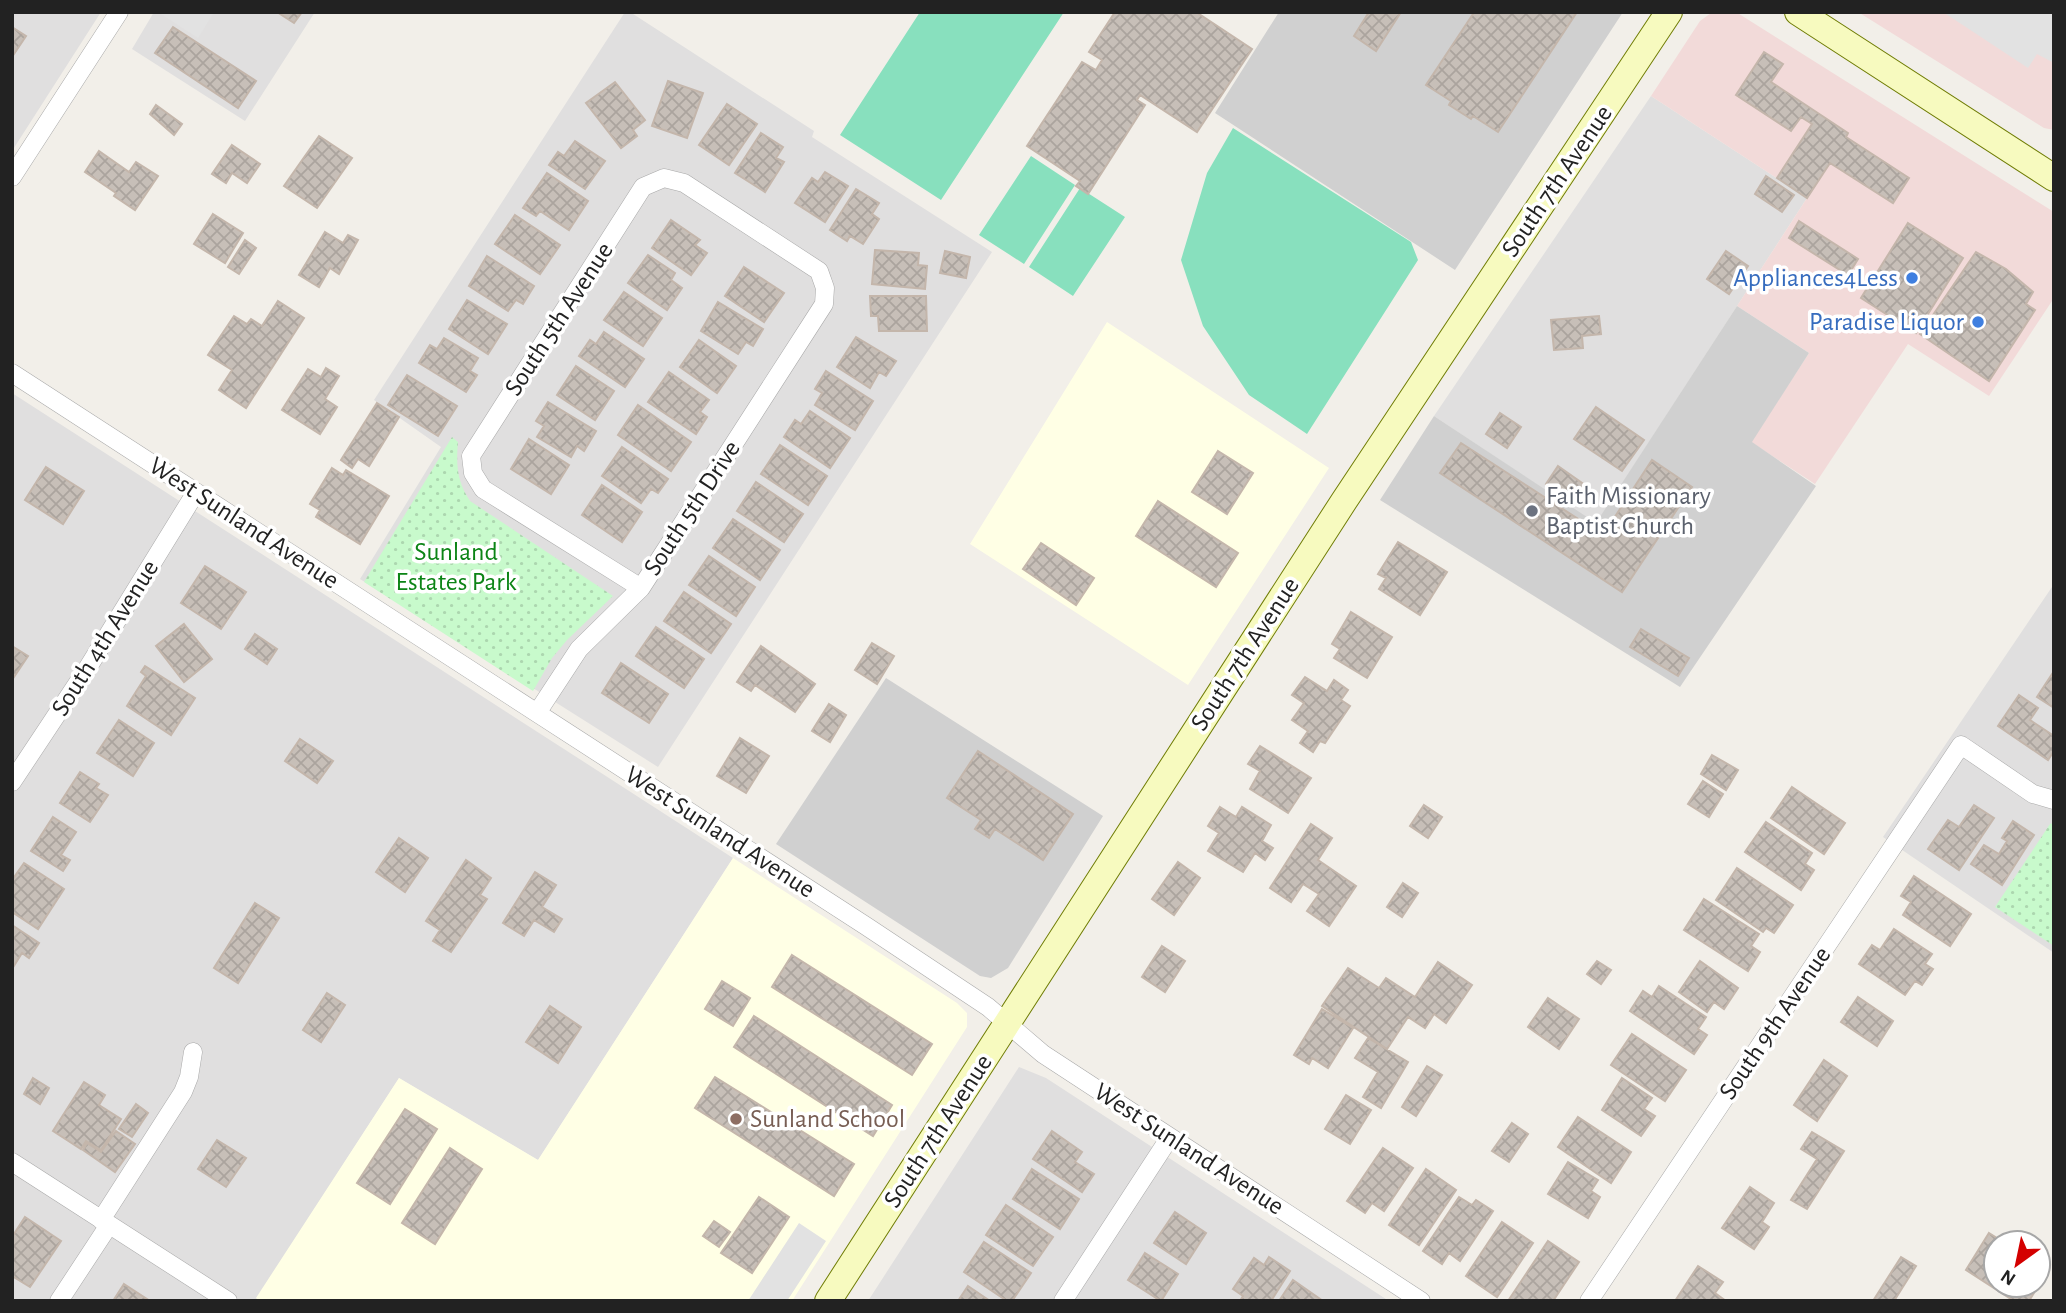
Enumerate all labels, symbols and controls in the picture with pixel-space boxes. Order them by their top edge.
street label: South 7th Avenue [1497,101,1617,261]
street label: South 5th Avenue [500,238,618,400]
place label: Appliances4Less [1733,265,1898,291]
marker: Appliances4Less [1904,270,1920,286]
place label: Paradise Liquor [1809,309,1965,335]
marker: Paradise Liquor [1970,314,1986,330]
street label: South 5th Drive [639,436,745,580]
street label: West Sunland Avenue [145,452,343,594]
place label: Faith Missionary Baptist Church [1546,483,1711,539]
marker: Faith Missionary Baptist Church [1524,503,1540,519]
park label: Sunland Estates Park [395,539,517,595]
street label: South 4th Avenue [47,556,163,720]
street label: South 7th Avenue [1186,573,1304,735]
street label: West Sunland Avenue [621,761,819,903]
street label: South 9th Avenue [1714,942,1836,1104]
street label: South 7th Avenue [879,1050,997,1212]
street label: West Sunland Avenue [1090,1078,1288,1220]
place label: Sunland School [750,1106,905,1132]
marker: Sunland School [728,1111,744,1127]
north arrow [1982,1229,2052,1299]
text: N [1998,1265,2019,1289]

